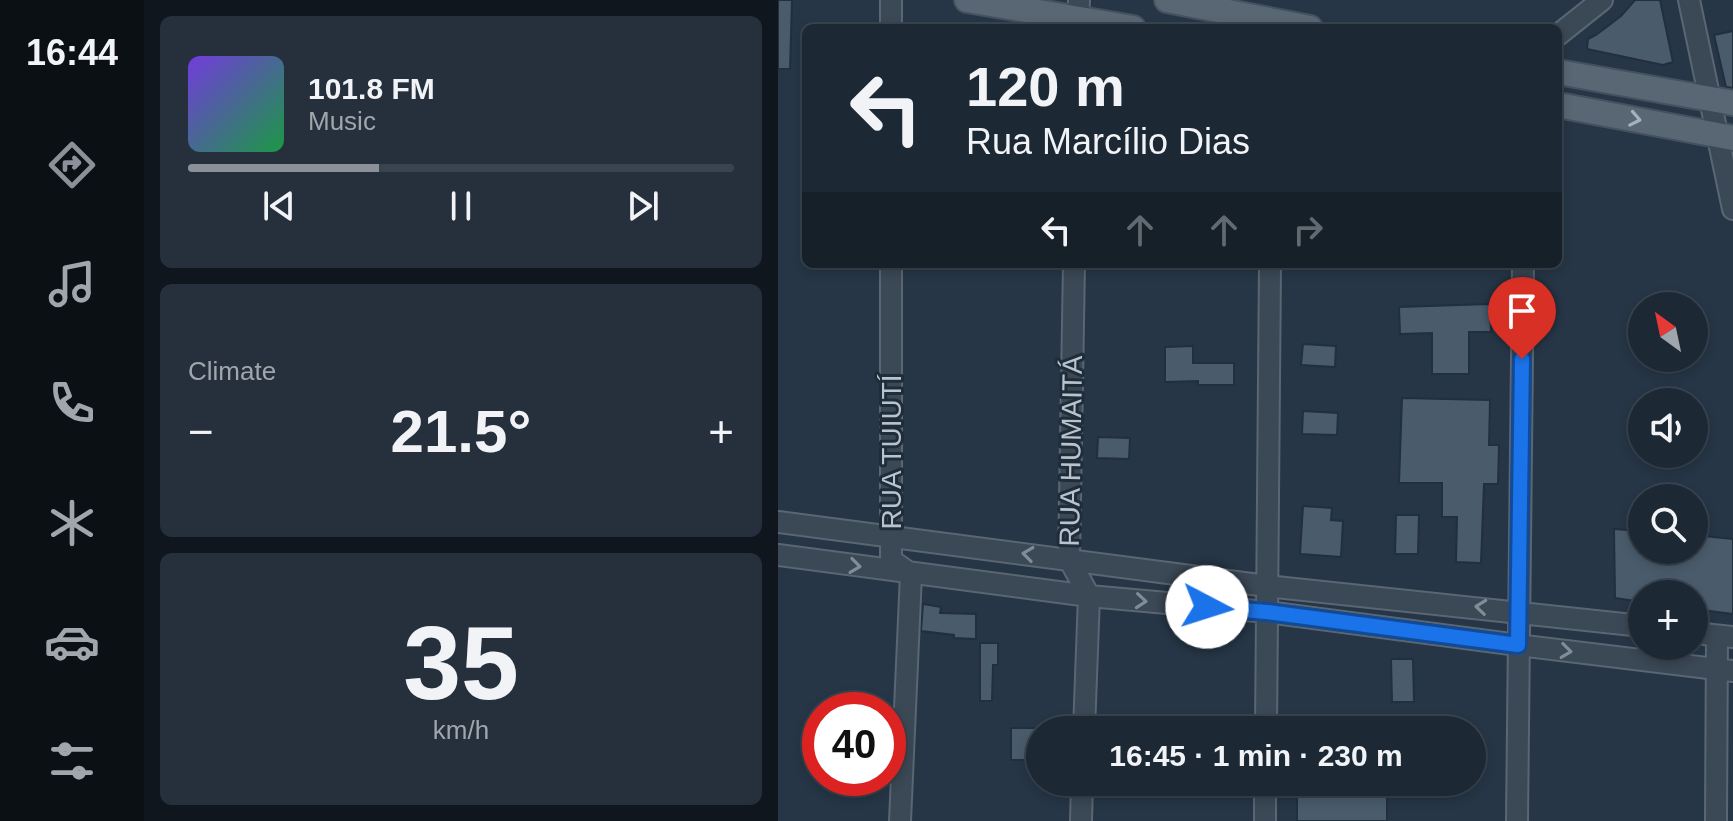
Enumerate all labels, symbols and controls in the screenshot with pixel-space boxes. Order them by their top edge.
text: 16:44 [26,32,118,73]
text: 120 m [966,55,1125,118]
icon: left [834,56,938,160]
text: 101.8 FM [308,72,435,105]
text: Music [308,106,376,136]
one-way arrow [1628,110,1641,127]
text: Rua Marcílio Dias [966,121,1250,162]
icon: directions [44,137,100,193]
icon: previous [257,184,301,228]
icon: pause [439,184,483,228]
icon: next [621,184,665,228]
icon: left [1034,208,1078,252]
icon: ahead [1118,208,1162,252]
icon: ahead [1202,208,1246,252]
icon: right [1286,208,1330,252]
icon: music [44,256,100,312]
pin [1488,277,1556,359]
icon: arrive [1500,289,1544,333]
north arrow [1628,292,1708,372]
map controls [1628,292,1708,660]
street label: RUA HUMAITÁ [1054,355,1088,547]
text: Climate [188,356,276,386]
street label: RUA TUIUTÍ [876,374,907,530]
icon: phone [44,375,100,431]
button: sound [1628,388,1708,468]
text: 21.5° [391,398,531,465]
text: − [188,407,214,456]
text: + [708,407,734,456]
button: search [1628,484,1708,564]
icon: climate [44,495,100,551]
one-way arrow [1021,545,1034,562]
one-way arrow [848,557,862,574]
position arrow [1165,565,1249,649]
button: + [1628,580,1708,660]
one-way arrow [1135,592,1148,609]
one-way arrow [1474,599,1487,616]
text: 35 [403,605,519,721]
icon: car [44,614,100,670]
one-way arrow [1560,643,1573,660]
speed limit sign: 40 [802,692,906,796]
text: km/h [433,715,489,745]
icon: filters [44,733,100,789]
text: 16:45 · 1 min · 230 m [1109,739,1403,772]

